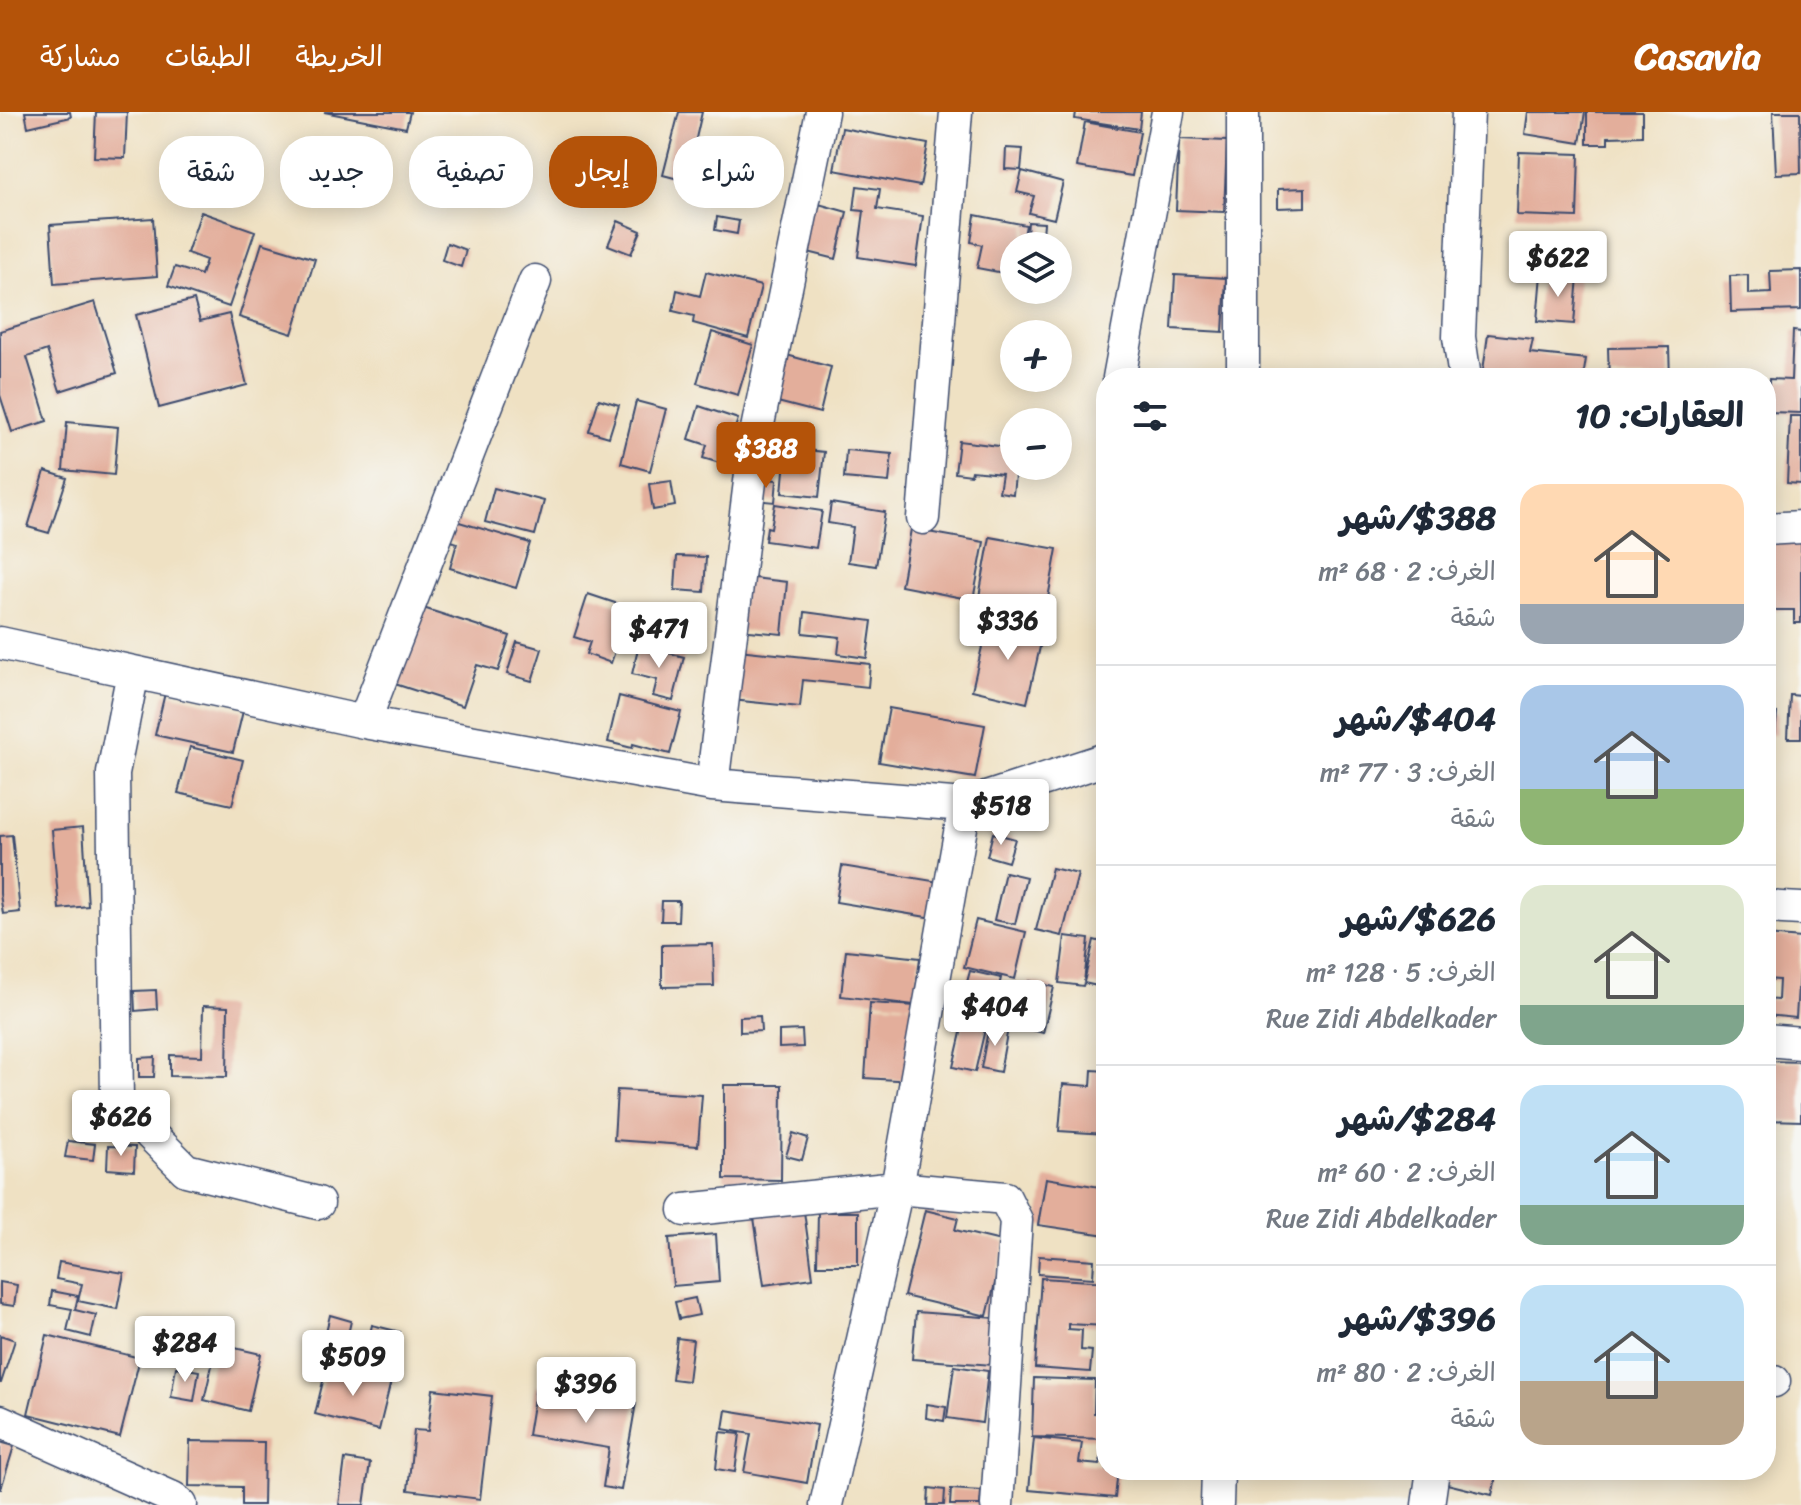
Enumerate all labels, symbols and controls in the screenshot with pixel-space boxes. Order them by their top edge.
text: Casavia [1634,23,1761,90]
text: مشاركة [40,32,121,81]
text: الطبقات [165,32,251,81]
text: الخريطة [295,32,383,81]
chip: شقة [159,136,264,208]
chip: جديد [280,136,393,208]
chip: تصفية [409,136,533,208]
chip: إيجار [549,136,657,208]
chip: شراء [673,136,784,208]
pin: $622 [1511,231,1605,299]
map controls [1000,232,1072,480]
button: layers [1000,232,1072,304]
text: $622 [1527,234,1589,280]
button: + [1000,320,1072,392]
text: العقارات: 10 [1575,386,1744,446]
icon: filters [1128,394,1172,438]
button: − [1000,408,1072,480]
pin: $388 [719,422,813,490]
text: $388 [734,425,798,471]
text: $388/شهر [1340,488,1496,548]
icon: home [1584,516,1680,612]
text: الغرف: 2 · 68 m² [1319,548,1496,594]
pin: $336 [961,594,1055,662]
text: شقة [1451,594,1496,640]
text: $336 [978,597,1038,643]
pin: $471 [612,602,706,670]
text: $471 [629,605,689,651]
text: $404/شهر [1336,689,1496,749]
icon: home [1584,717,1680,813]
text: الغرف: 3 · 77 m² [1320,749,1496,795]
pin: $518 [954,779,1048,847]
text: $518 [971,782,1031,828]
text: شقة [1451,795,1496,841]
text: $626/شهر [1341,889,1496,949]
icon: home [1584,917,1680,1013]
text: الغرف: 5 · 128 m² [1306,949,1496,995]
pin: $404 [948,980,1042,1048]
text: $404 [962,983,1028,1029]
text: Rue Zidi Abdelkader [1266,995,1496,1041]
text: $284/شهر [1338,1089,1496,1149]
pin: $626 [74,1090,168,1158]
text: $626 [90,1093,152,1139]
icon: home [1584,1117,1680,1213]
text: الغرف: 2 · 60 m² [1318,1149,1496,1195]
text: Rue Zidi Abdelkader [1266,1195,1496,1241]
text: $396/شهر [1341,1289,1496,1349]
pin: $284 [138,1316,232,1384]
icon: home [1584,1317,1680,1413]
text: $284 [153,1319,217,1365]
pin: $509 [306,1330,400,1398]
text: $509 [320,1333,386,1379]
text: الغرف: 2 · 80 m² [1317,1349,1496,1395]
pin: $396 [539,1357,633,1425]
text: $396 [555,1360,617,1406]
text: شقة [1451,1395,1496,1441]

